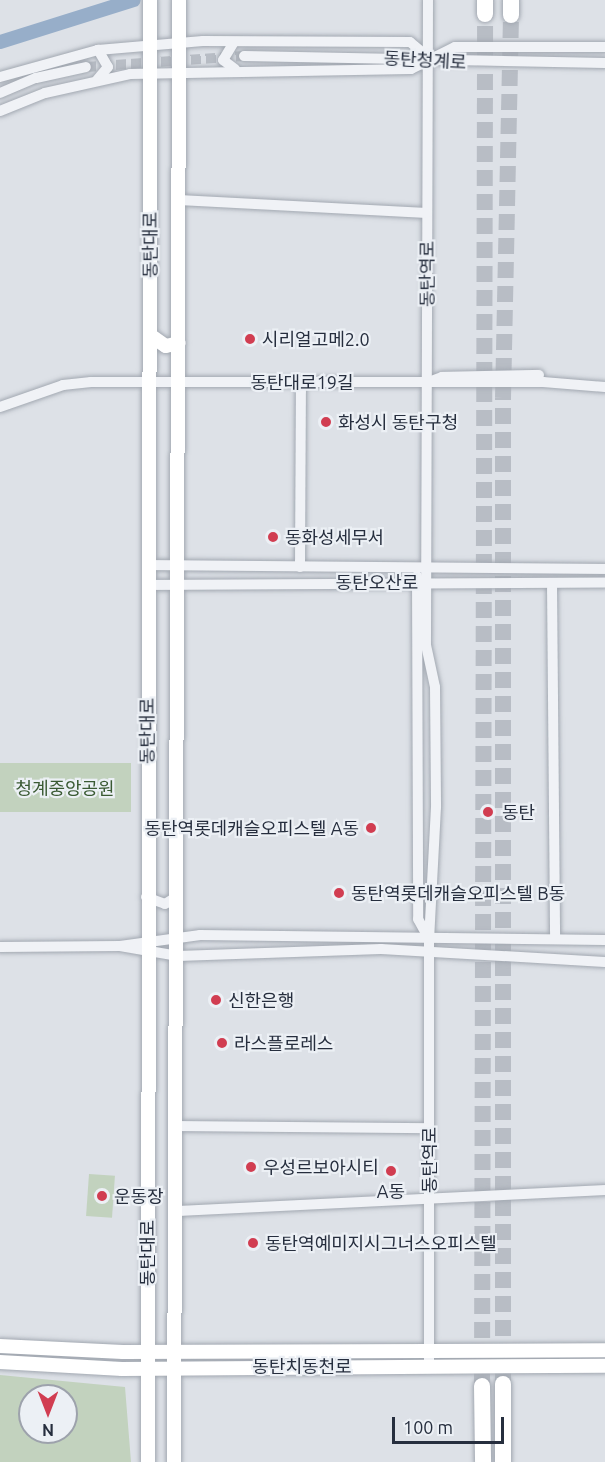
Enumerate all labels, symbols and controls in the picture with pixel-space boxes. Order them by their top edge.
street label: 동탄청계로 [383,47,467,73]
street label: 동탄대로 [139,212,161,278]
street label: 동탄역로 [416,241,438,307]
place label: 시리얼고메2.0 [262,328,370,350]
marker: 시리얼고메2.0 [243,332,257,346]
street label: 동탄대로19길 [250,371,354,393]
place label: 화성시 동탄구청 [338,411,458,433]
marker: 화성시 동탄구청 [319,415,333,429]
place label: 동화성세무서 [285,526,384,548]
marker: 동화성세무서 [266,530,280,544]
street label: 동탄오산로 [336,571,418,593]
street label: 동탄대로 [136,698,158,764]
park label: 청계중앙공원 [15,777,115,799]
place label: 동탄 [502,801,535,823]
marker: 동탄 [479,803,497,821]
place label: 동탄역롯데캐슬오피스텔 A동 [144,817,359,839]
marker: 동탄역롯데캐슬오피스텔 A동 [364,821,378,835]
place label: 동탄역롯데캐슬오피스텔 B동 [351,882,565,904]
marker: 동탄역롯데캐슬오피스텔 B동 [332,886,346,900]
place label: 신한은행 [228,989,294,1011]
marker: 신한은행 [209,993,223,1007]
place label: 라스플로레스 [234,1032,333,1054]
marker: 라스플로레스 [215,1036,229,1050]
street label: 동탄역로 [418,1127,440,1193]
place label: 우성르보아시티 [263,1156,379,1178]
marker: 우성르보아시티 [244,1160,258,1174]
marker: A동 [384,1164,398,1178]
place label: A동 [377,1180,405,1202]
place label: 운동장 [114,1185,164,1207]
marker: 운동장 [95,1189,109,1203]
street label: 동탄대로 [136,1220,158,1286]
place label: 동탄역예미지시그너스오피스텔 [265,1232,497,1254]
marker: 동탄역예미지시그너스오피스텔 [246,1236,260,1250]
street label: 동탄치동천로 [252,1355,352,1377]
north arrow [18,1384,78,1444]
scale bar [395,1405,508,1443]
text: 100 m [403,1417,453,1437]
text: N [42,1421,54,1439]

